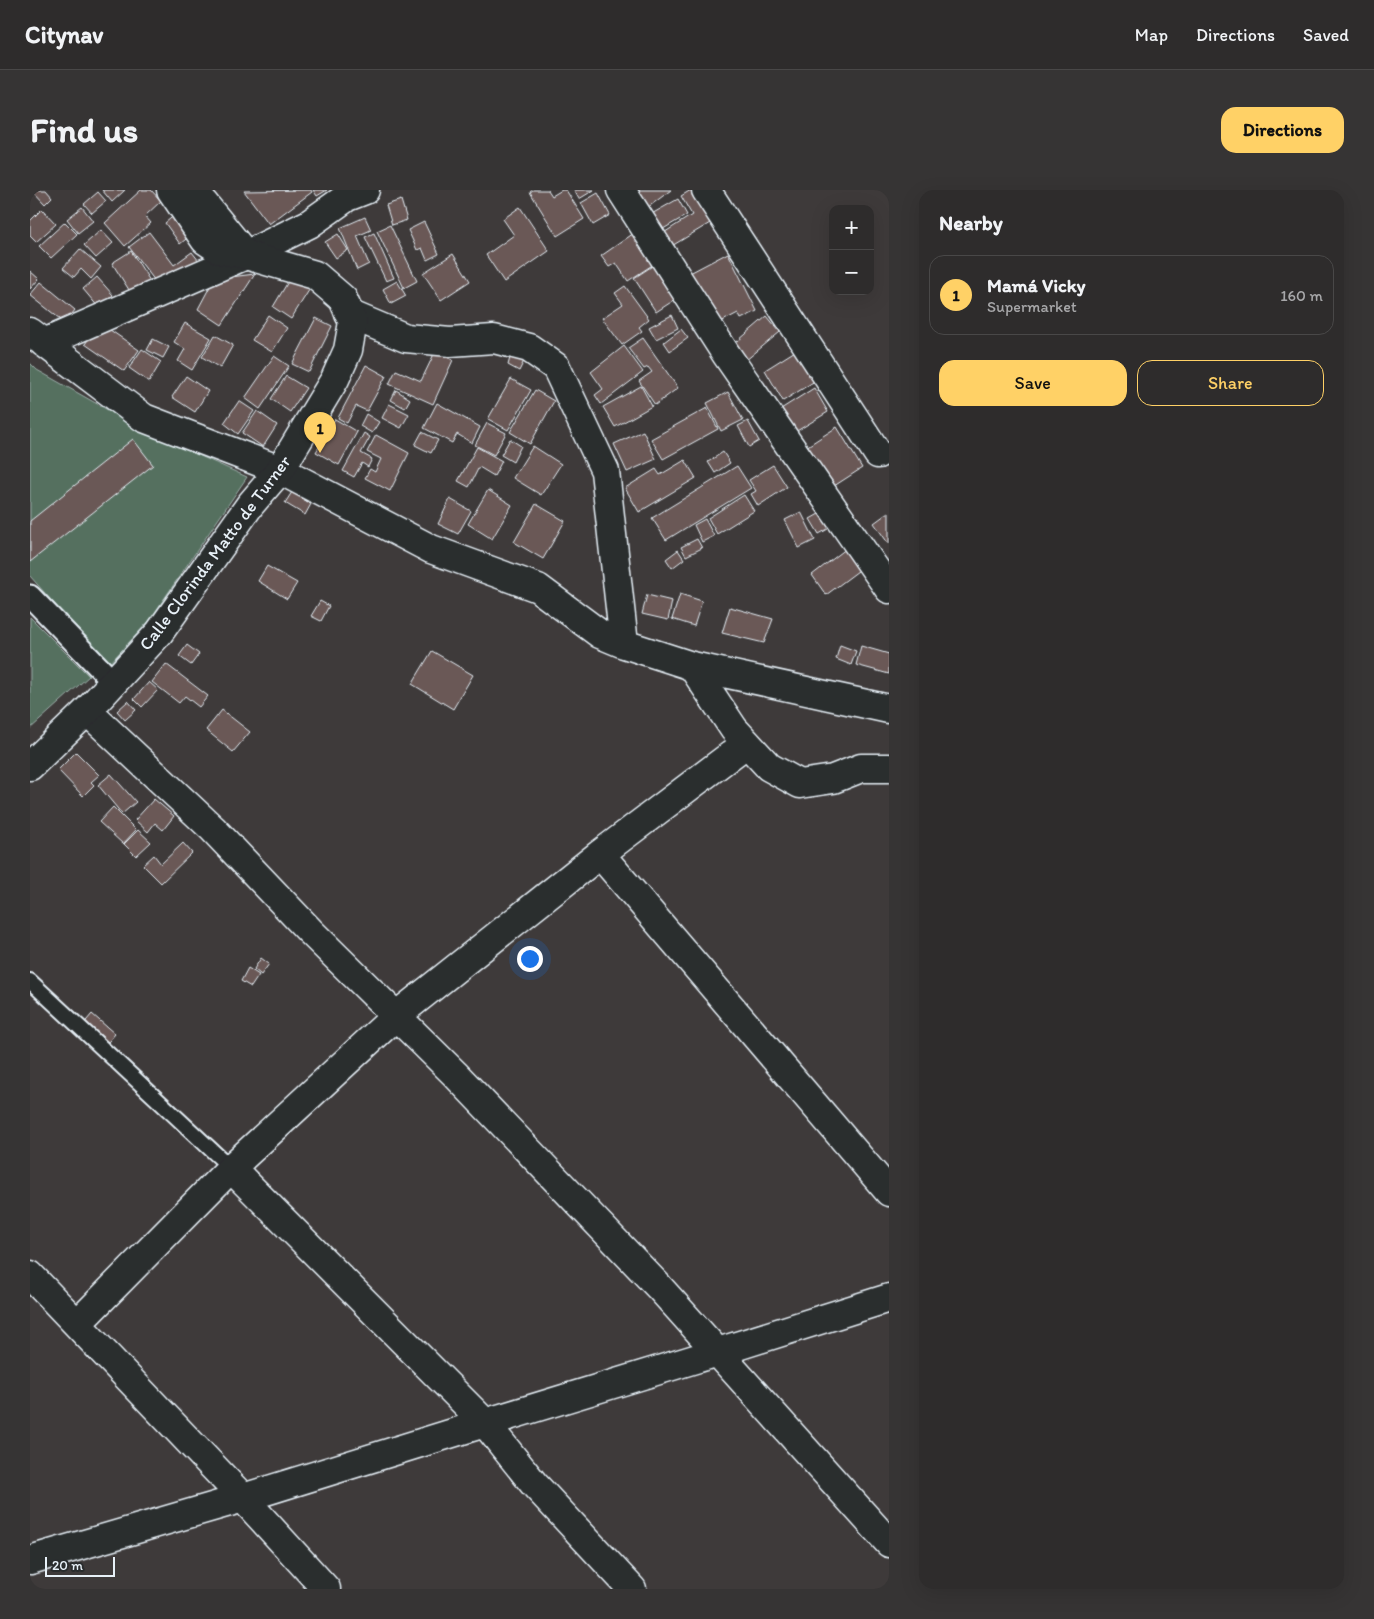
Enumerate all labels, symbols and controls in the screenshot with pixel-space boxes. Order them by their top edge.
text: Citynav [25,20,103,49]
text: Map [1135,24,1168,46]
text: Directions [1196,24,1275,46]
text: Saved [1303,24,1349,46]
button: Directions [1221,107,1344,153]
text: Find us [30,109,138,151]
map controls [829,205,874,295]
button: + [829,205,874,250]
text: Nearby [939,210,1003,235]
button: − [829,250,874,295]
text: Mamá Vicky [987,274,1085,297]
text: 1 [952,286,960,305]
text: 160 m [1280,286,1323,305]
text: Supermarket [987,297,1077,316]
button: Save [939,360,1127,406]
button: Share [1137,360,1324,406]
pin: 1 [304,412,336,453]
street label: Calle Clorinda Matto de Turner [134,450,296,655]
your location [517,946,543,972]
scale bar [45,1554,115,1577]
text: 20 m [52,1557,83,1574]

